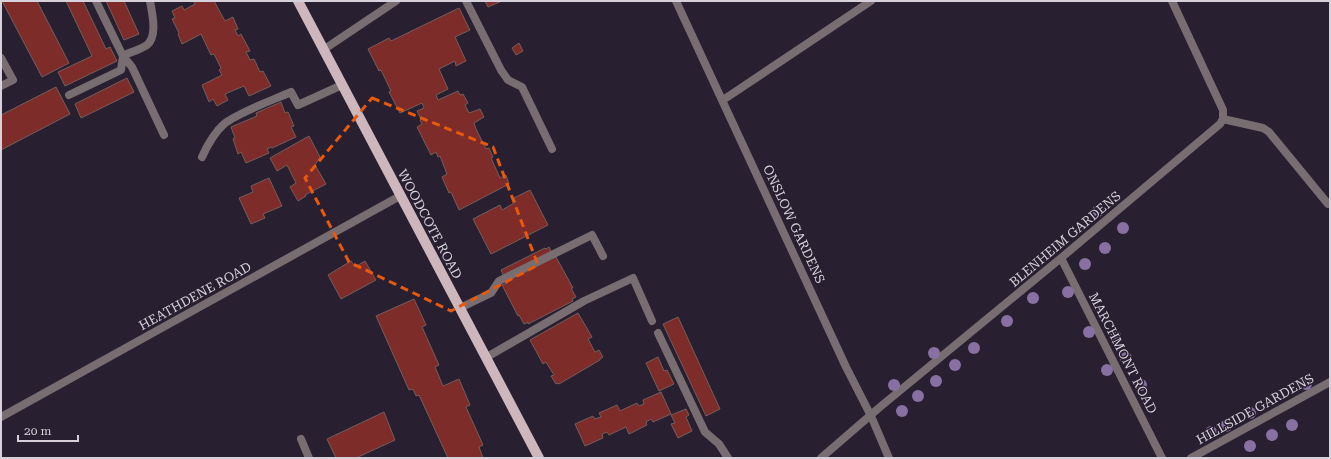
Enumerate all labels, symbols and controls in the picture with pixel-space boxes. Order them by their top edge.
street label: ONSLOW GARDENS [760,163,828,285]
street label: WOODCOTE ROAD [395,167,465,281]
street label: BLENHEIM GARDENS [1006,188,1124,290]
street label: HEATHDENE ROAD [136,259,254,333]
street label: MARCHMONT ROAD [1086,290,1160,416]
street label: HILLSIDE GARDENS [1194,371,1316,447]
scale bar [18,417,78,443]
text: 20 m [24,424,51,438]

